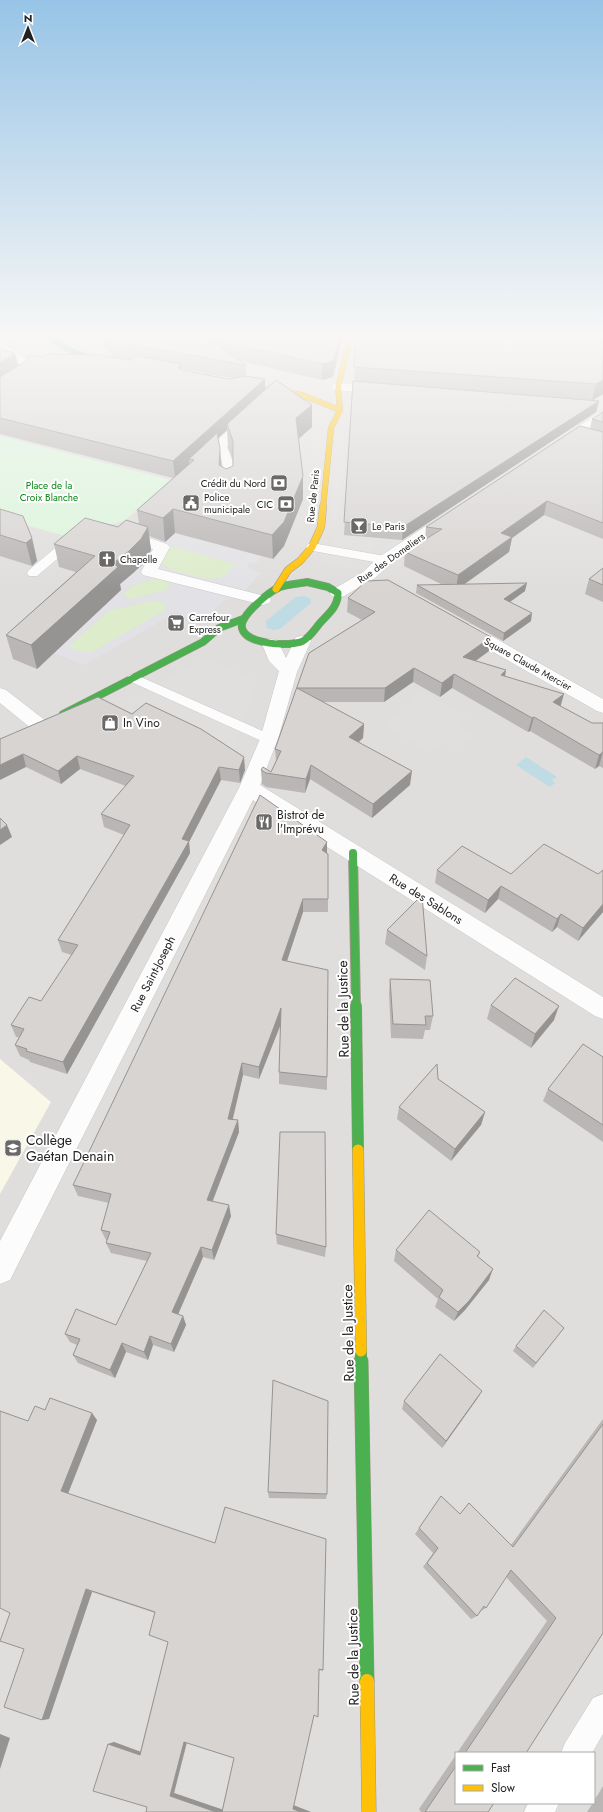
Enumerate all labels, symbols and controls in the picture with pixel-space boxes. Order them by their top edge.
north arrow [8,8,48,48]
text: N [24,10,32,26]
street label: Rue de Paris [303,469,323,523]
bank icon: Crédit du Nord [269,473,289,493]
place label: Crédit du Nord [201,476,266,491]
park label: Place de la Croix Blanche [20,478,78,505]
place label: Police municipale [204,490,250,517]
public building icon: Police municipale [181,493,201,513]
bank icon: CIC [276,494,296,514]
place label: CIC [257,497,273,512]
bar icon: Le Paris [349,516,369,536]
place label: Le Paris [372,519,405,534]
street label: Rue des Domeliers [354,529,428,587]
church icon: Chapelle [97,549,117,569]
place label: Chapelle [120,552,158,567]
place label: Carrefour Express [189,610,230,637]
supermarket icon: Carrefour Express [166,613,186,633]
street label: Square Claude Mercier [481,634,575,695]
shop icon: In Vino [100,713,120,733]
place label: In Vino [123,714,160,732]
place label: Bistrot de l'Imprévu [277,806,325,838]
restaurant icon: Bistrot de l'Imprévu [254,812,274,832]
street label: Rue des Sablons [386,869,466,929]
street label: Rue Saint-Joseph [126,933,180,1015]
street label: Rue de la Justice [332,960,354,1058]
place label: Collège Gaétan Denain [26,1130,114,1166]
school or university icon: Collège Gaétan Denain [3,1138,23,1158]
street label: Rue de la Justice [337,1284,359,1382]
street label: Rue de la Justice [342,1608,364,1706]
legend [455,1752,595,1804]
text: Fast [491,1759,510,1777]
text: Slow [491,1779,516,1797]

